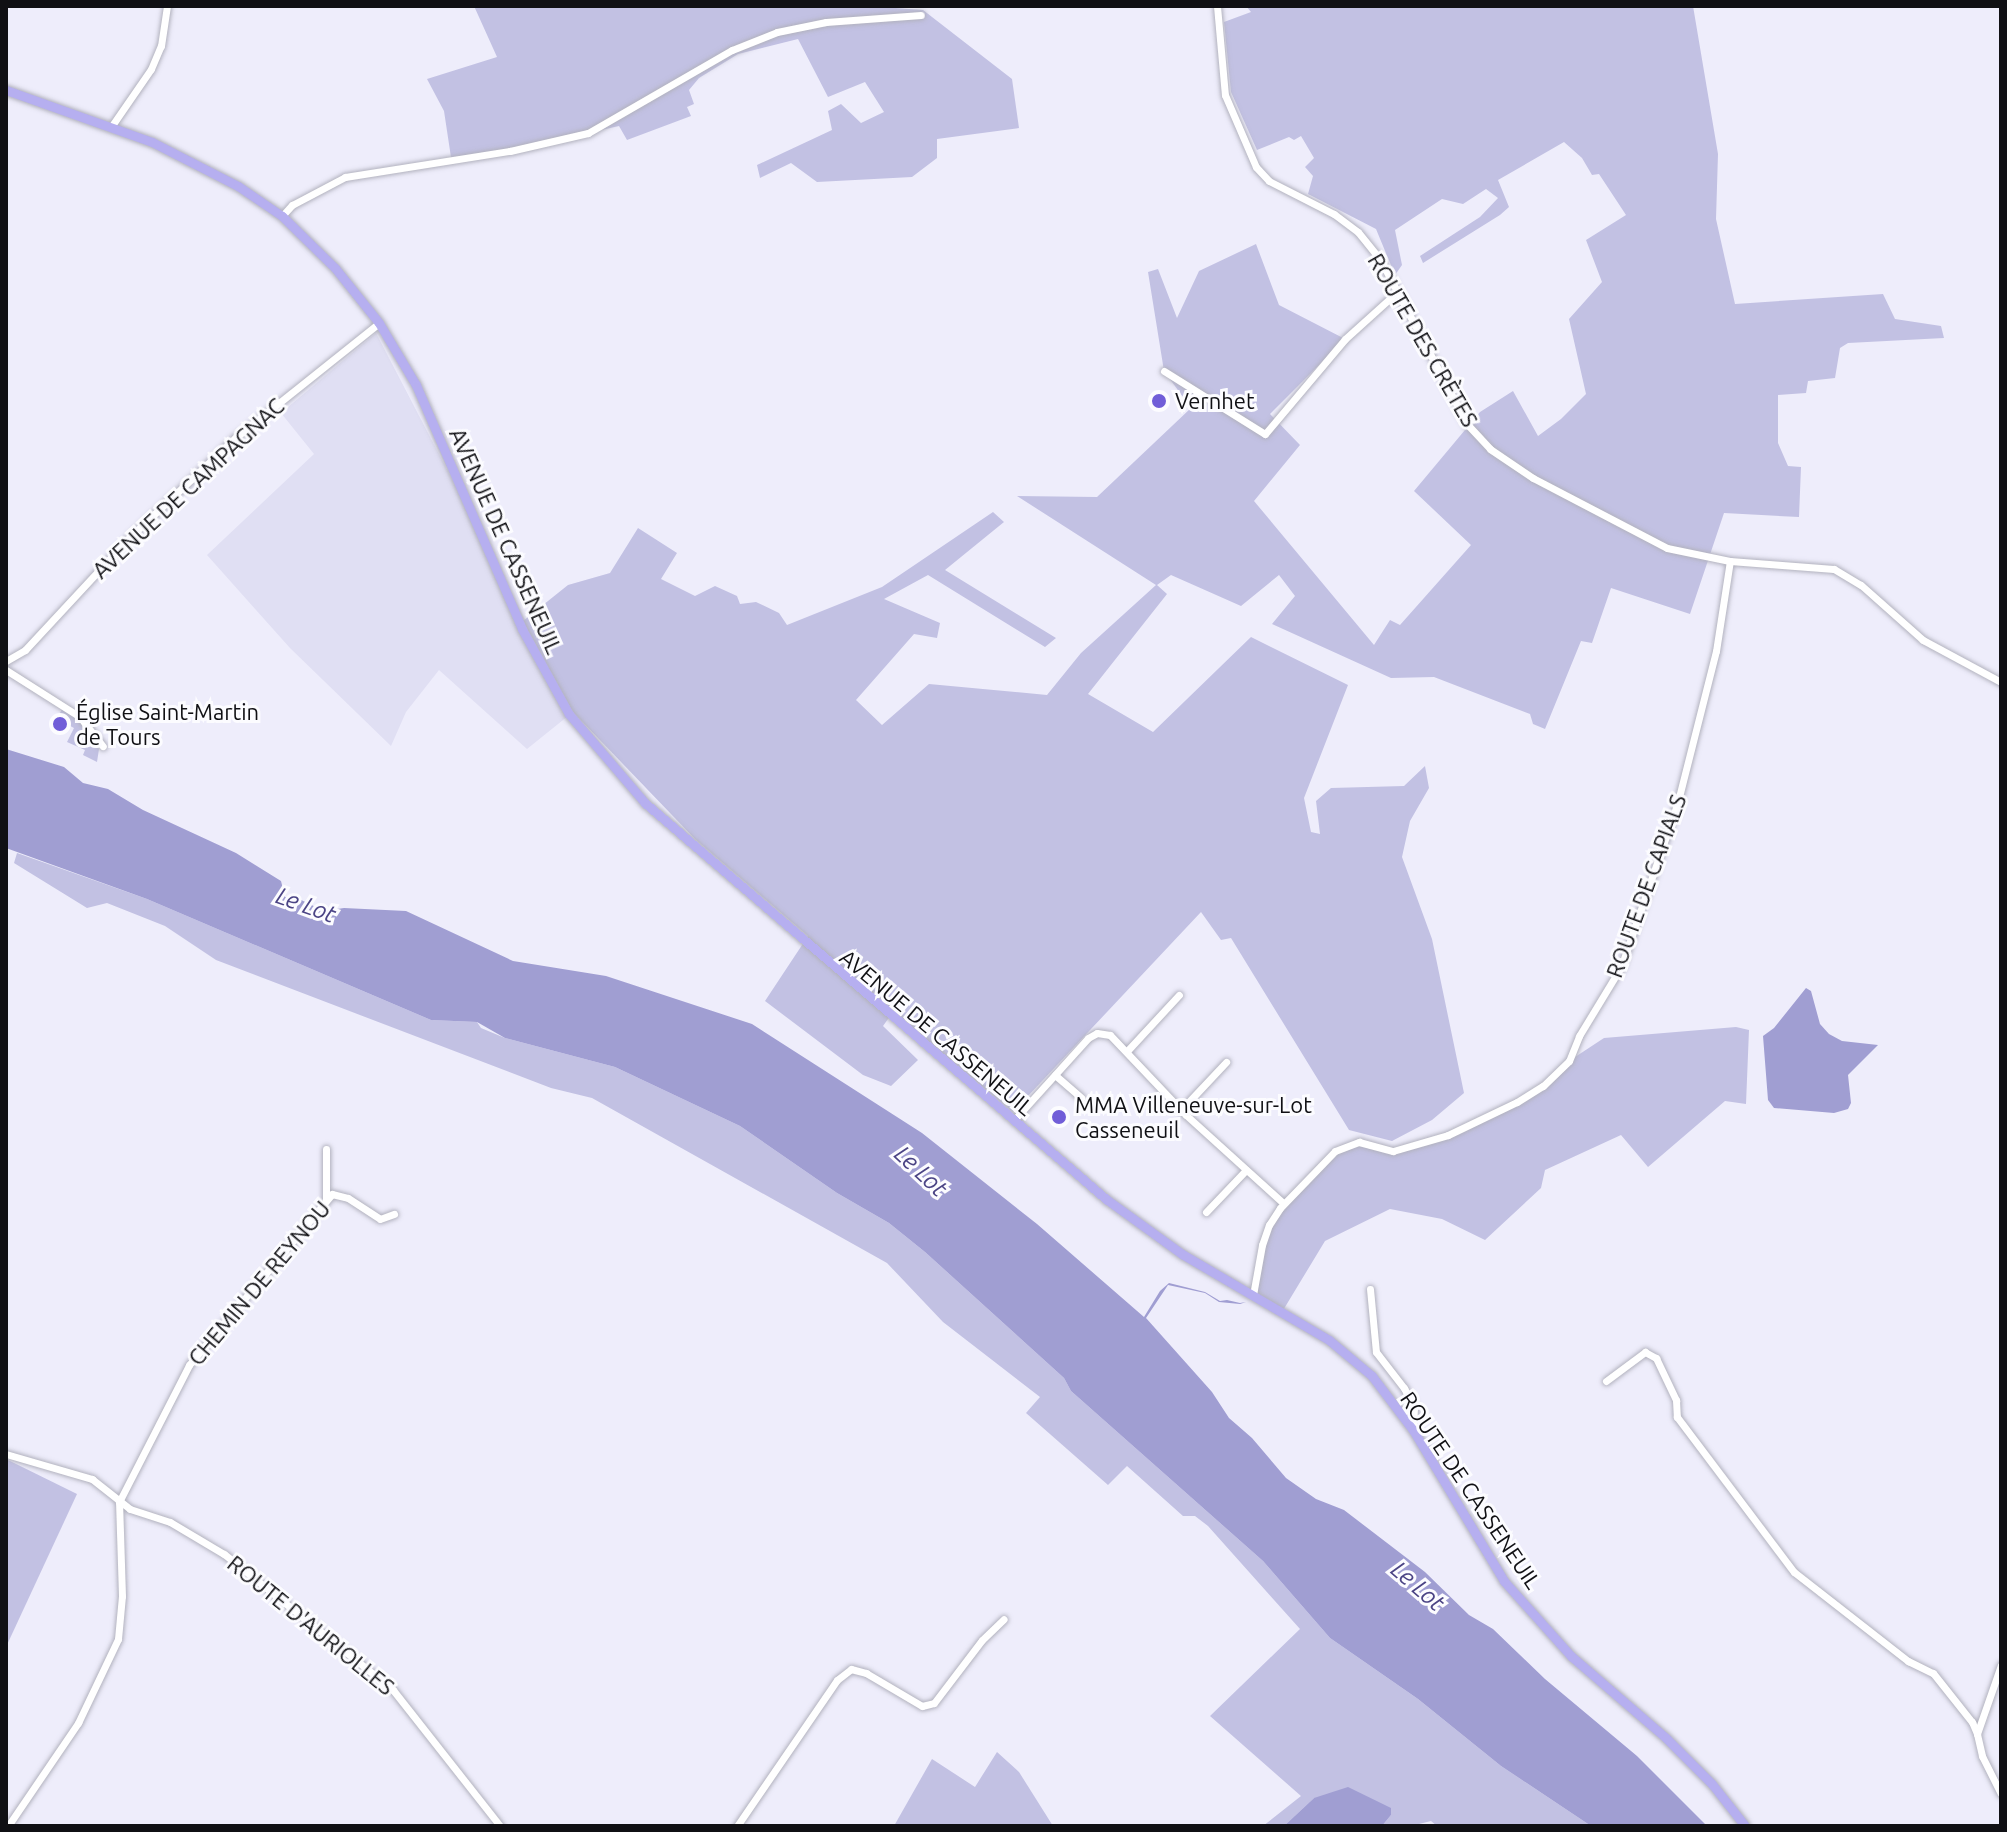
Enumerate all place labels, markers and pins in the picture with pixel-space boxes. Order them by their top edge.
place label: Vernhet [1175,388,1255,414]
marker: Vernhet [1150,392,1168,410]
place label: Église Saint-Martin de Tours [76,698,259,750]
marker: Église Saint-Martin de Tours [51,715,69,733]
place label: MMA Villeneuve-sur-Lot Casseneuil [1075,1091,1312,1142]
marker: MMA Villeneuve-sur-Lot Casseneuil [1050,1108,1068,1126]

